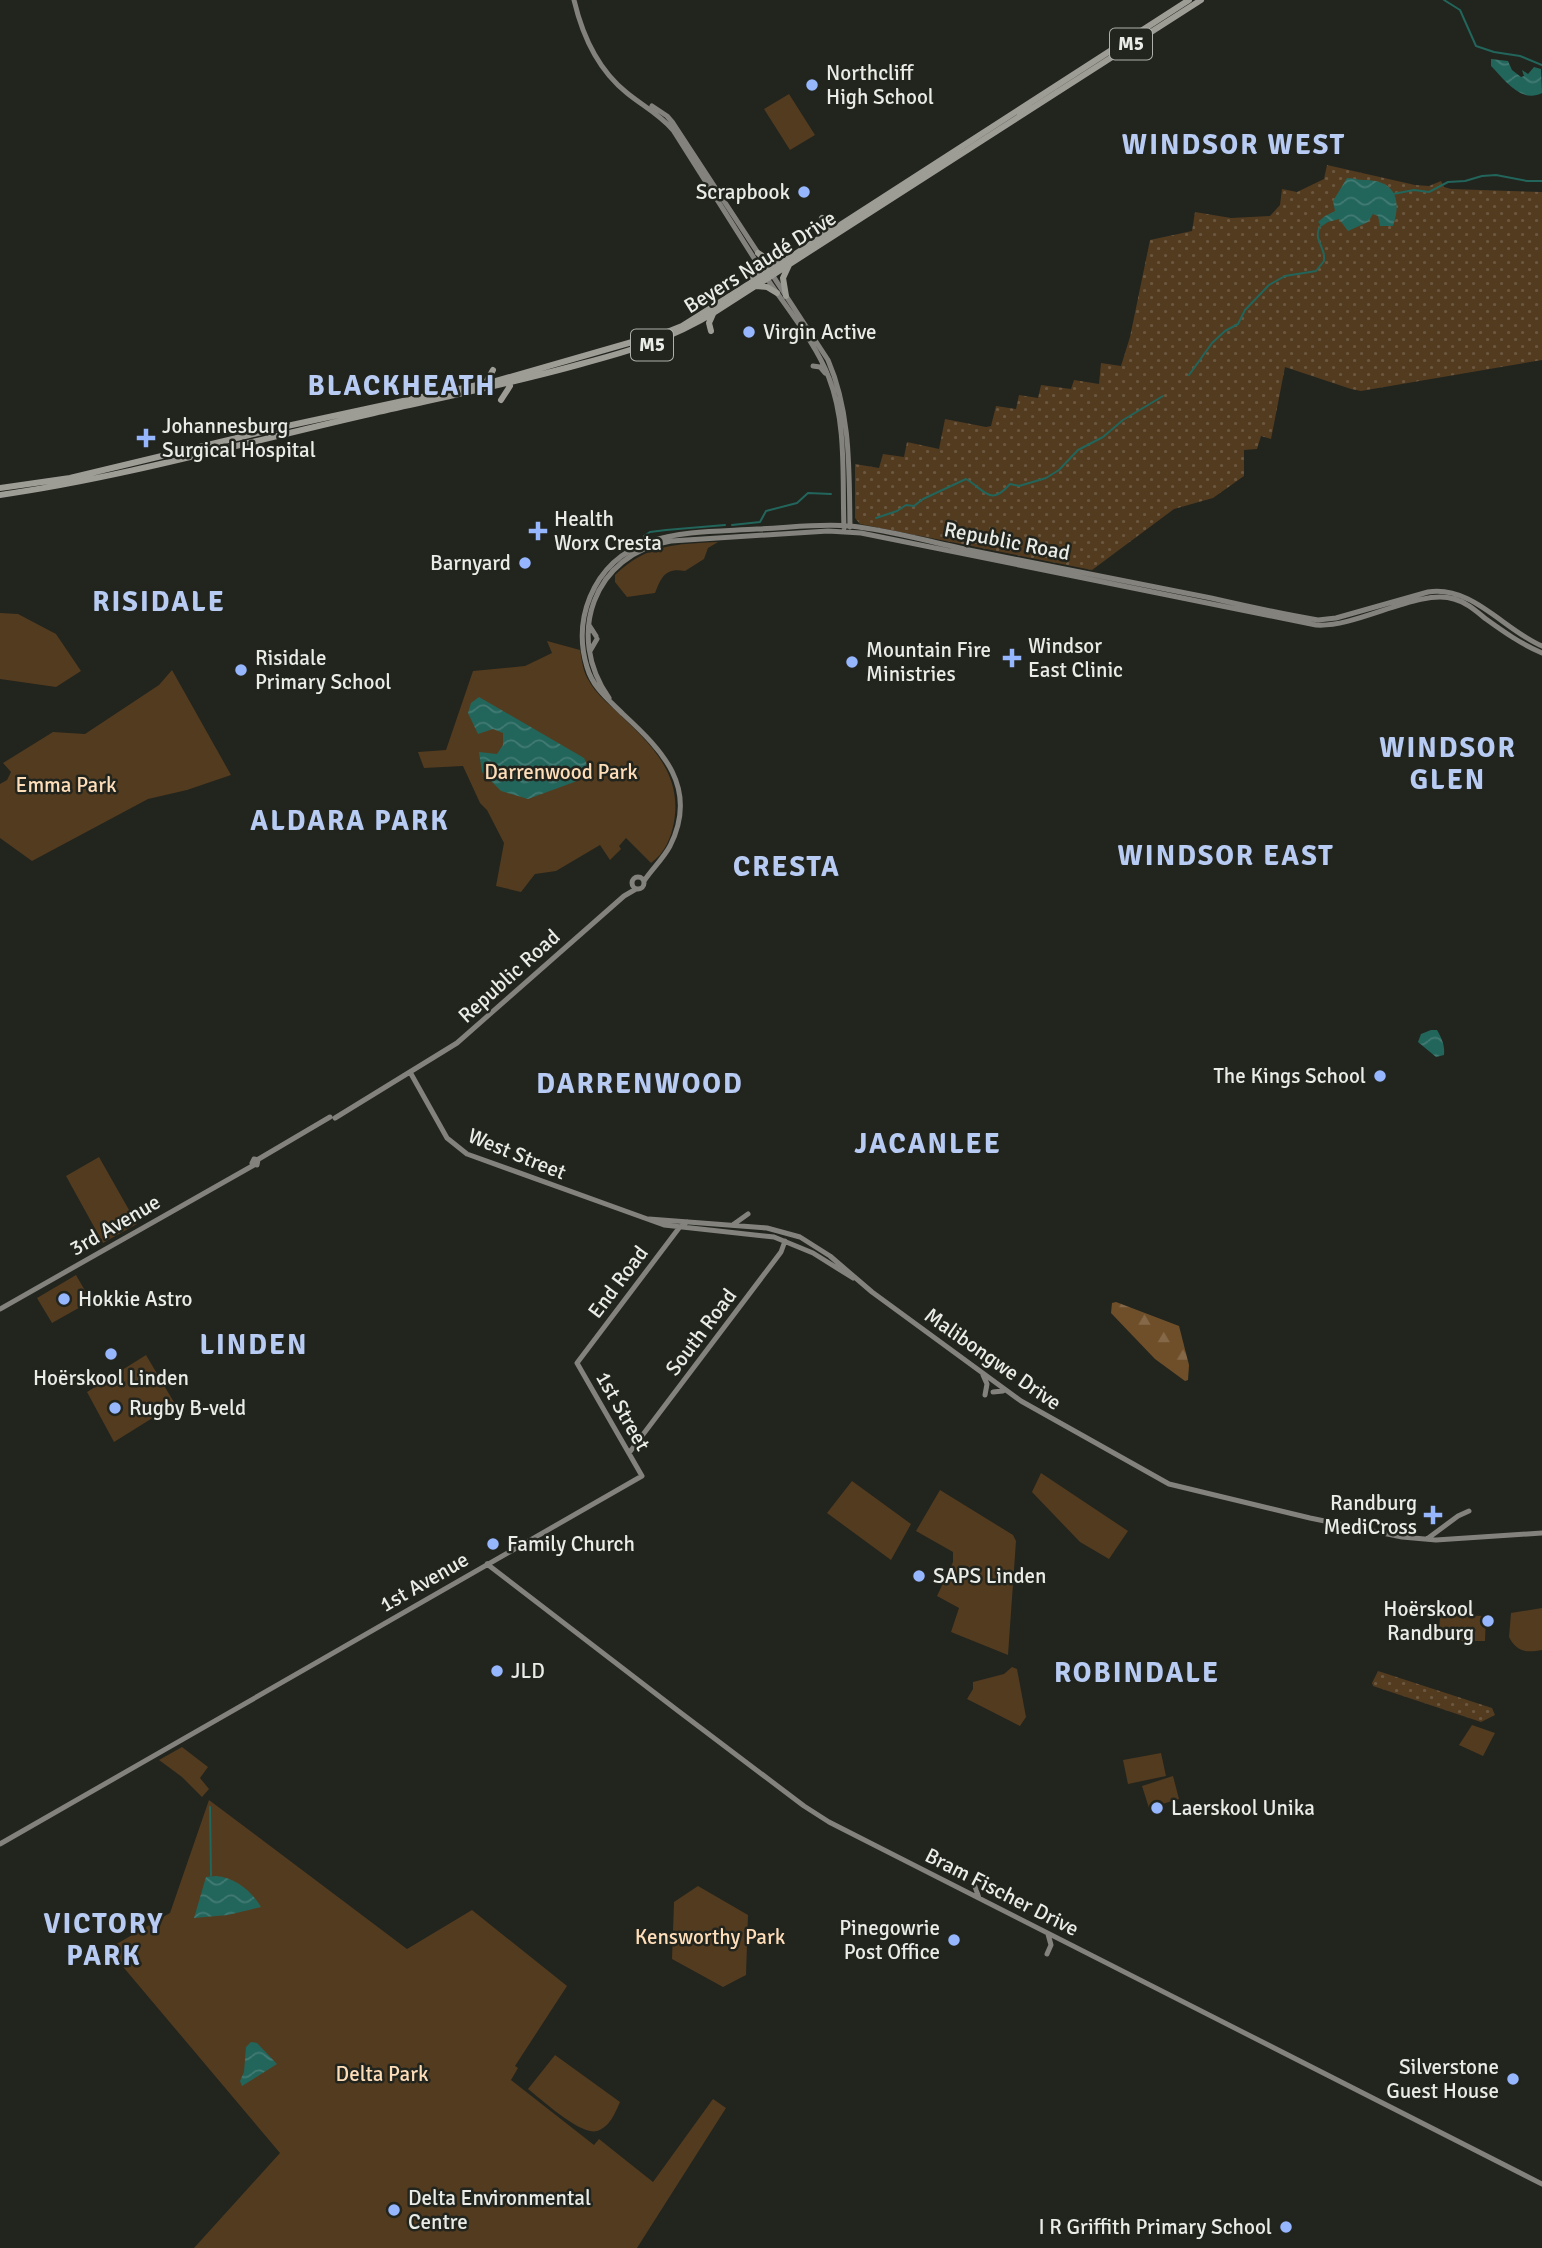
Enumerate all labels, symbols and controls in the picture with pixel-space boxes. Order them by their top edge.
road number: M5 [1110,28,1152,60]
place label: Northcliff High School [826,60,934,110]
marker: Northcliff High School [804,77,820,93]
district label: WINDSOR WEST [1122,128,1346,162]
place label: Scrapbook [696,179,790,205]
marker: Scrapbook [796,184,812,200]
street label: Beyers Naudé Drive [679,205,841,319]
place label: Virgin Active [763,319,876,345]
marker: Virgin Active [741,324,757,340]
road number: M5 [631,330,673,360]
district label: BLACKHEATH [308,369,496,403]
place label: Johannesburg Surgical Hospital [162,413,316,463]
marker: Johannesburg Surgical Hospital [136,428,156,448]
place label: Health Worx Cresta [554,506,662,556]
street label: Republic Road [942,516,1072,566]
marker: Health Worx Cresta [528,521,548,541]
place label: Barnyard [430,550,511,576]
marker: Barnyard [517,555,533,571]
district label: RISIDALE [92,585,226,619]
place label: Windsor East Clinic [1028,633,1123,683]
place label: Mountain Fire Ministries [866,637,991,687]
place label: Risidale Primary School [255,645,391,695]
marker: Windsor East Clinic [1002,648,1022,668]
marker: Mountain Fire Ministries [844,654,860,670]
marker: Risidale Primary School [233,662,249,678]
district label: WINDSOR GLEN [1379,731,1517,797]
park label: Darrenwood Park [484,759,638,785]
park label: Emma Park [16,772,117,798]
district label: ALDARA PARK [250,804,450,838]
district label: WINDSOR EAST [1118,839,1334,873]
district label: CRESTA [733,850,841,884]
street label: Republic Road [453,924,565,1028]
place label: The Kings School [1214,1063,1366,1089]
district label: DARRENWOOD [536,1067,744,1101]
marker: The Kings School [1372,1068,1388,1084]
street label: West Street [464,1123,570,1185]
district label: JACANLEE [854,1127,1002,1161]
street label: 3rd Avenue [65,1189,165,1261]
street label: End Road [582,1241,654,1323]
street label: South Road [660,1283,742,1381]
place label: Hokkie Astro [78,1286,192,1312]
marker: Hokkie Astro [56,1291,72,1307]
street label: Malibongwe Drive [920,1302,1066,1416]
district label: LINDEN [199,1328,309,1362]
marker: Hoërskool Linden [103,1346,119,1362]
place label: Hoërskool Linden [33,1365,189,1391]
street label: 1st Street [590,1367,656,1455]
place label: Rugby B-veld [129,1395,246,1421]
marker: Rugby B-veld [107,1400,123,1416]
place label: Randburg MediCross [1323,1490,1417,1540]
marker: Randburg MediCross [1423,1505,1443,1525]
place label: Family Church [507,1531,635,1557]
marker: Family Church [485,1536,501,1552]
street label: 1st Avenue [375,1546,473,1618]
place label: SAPS Linden [933,1563,1047,1589]
marker: SAPS Linden [911,1568,927,1584]
place label: Hoërskool Randburg [1383,1596,1474,1646]
marker: Hoërskool Randburg [1480,1613,1496,1629]
district label: ROBINDALE [1054,1656,1220,1690]
place label: JLD [511,1658,545,1684]
marker: JLD [489,1663,505,1679]
place label: Laerskool Unika [1171,1795,1315,1821]
marker: Laerskool Unika [1149,1800,1165,1816]
street label: Bram Fischer Drive [921,1842,1083,1942]
district label: VICTORY PARK [43,1907,165,1973]
place label: Pinegowrie Post Office [839,1915,940,1965]
park label: Kensworthy Park [635,1924,786,1950]
marker: Pinegowrie Post Office [946,1932,962,1948]
place label: Silverstone Guest House [1386,2054,1499,2104]
park label: Delta Park [336,2061,429,2087]
marker: Silverstone Guest House [1505,2071,1521,2087]
place label: Delta Environmental Centre [408,2185,591,2235]
marker: Delta Environmental Centre [386,2202,402,2218]
place label: I R Griffith Primary School [1038,2214,1272,2240]
marker: I R Griffith Primary School [1278,2219,1294,2235]

